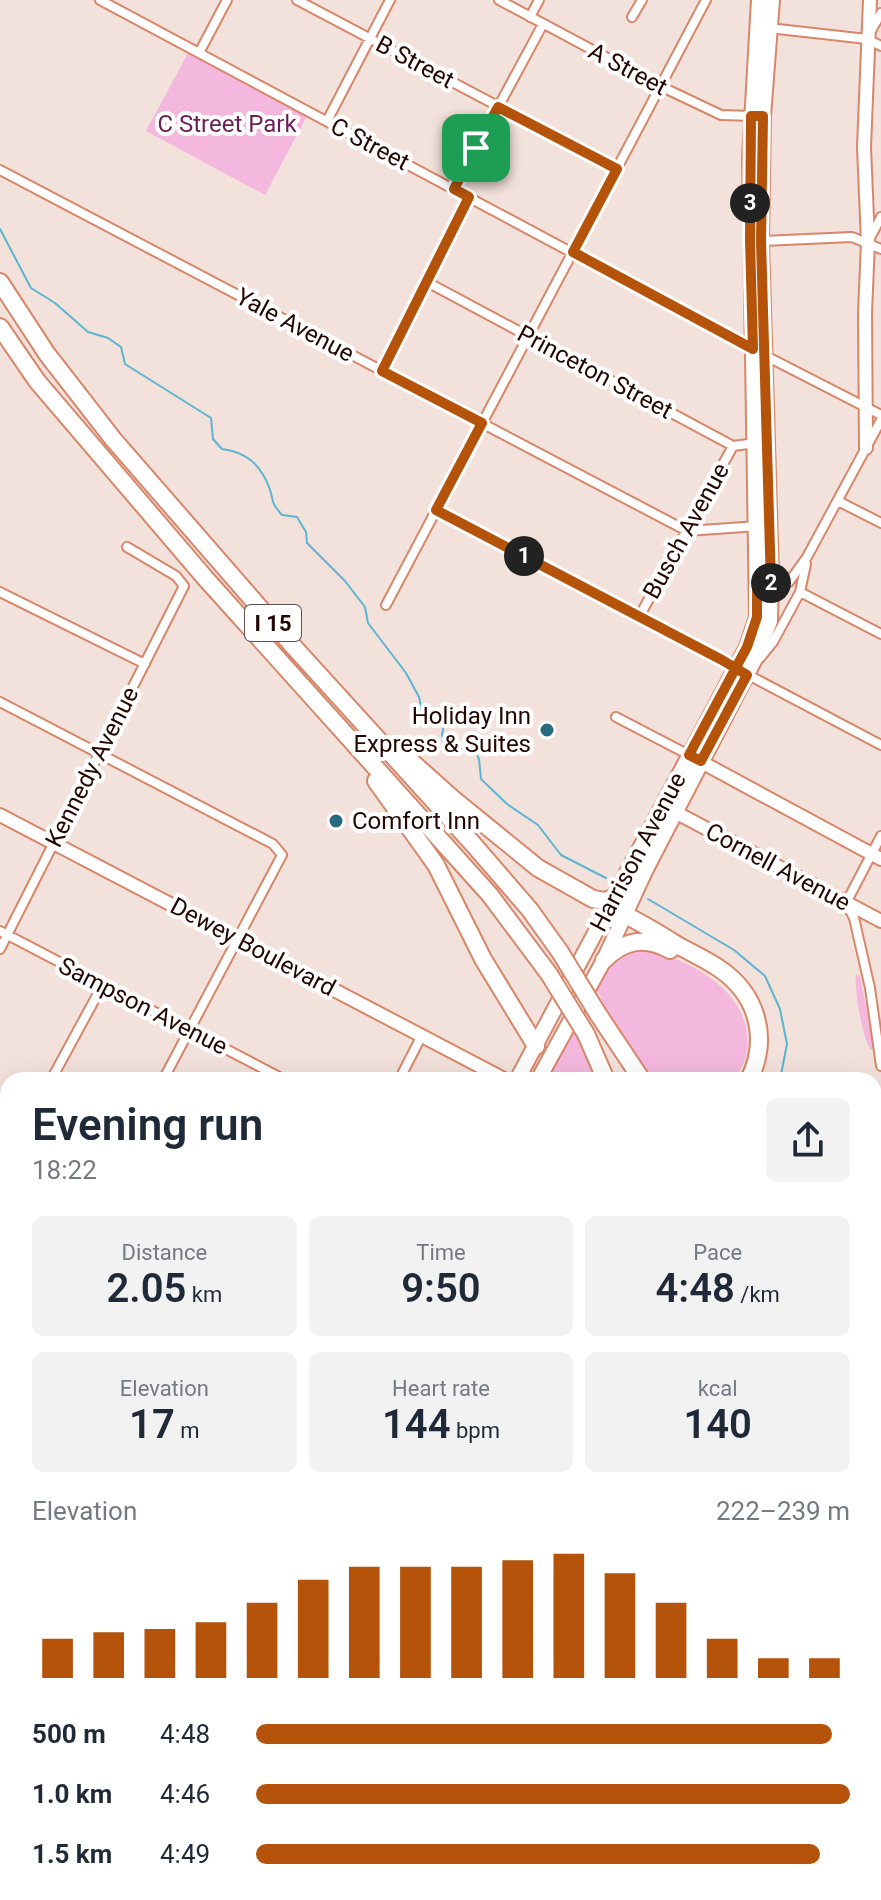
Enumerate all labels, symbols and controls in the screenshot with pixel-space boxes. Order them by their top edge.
street label: B Street [371,30,459,94]
street label: A Street [584,37,672,101]
park label: C Street Park [157,110,297,138]
street label: C Street [326,112,414,176]
pin [442,114,510,182]
icon: arrive [454,126,498,170]
pin: 3 [730,183,770,223]
text: 3 [744,190,756,215]
street label: Yale Avenue [231,282,359,368]
street label: Princeton Street [513,319,677,425]
street label: Busch Avenue [637,458,735,604]
pin: 1 [504,536,544,576]
text: 1 [518,543,530,568]
pin: 2 [751,563,791,603]
text: 2 [765,570,777,595]
road number: I 15 [245,605,301,641]
street label: Kennedy Avenue [40,682,144,852]
place label: Holiday Inn Express & Suites [353,702,531,758]
marker: Holiday Inn Express & Suites [538,721,556,739]
street label: Harrison Avenue [584,768,692,936]
place label: Comfort Inn [352,807,480,835]
marker: Comfort Inn [327,812,345,830]
street label: Cornell Avenue [701,817,855,917]
street label: Dewey Boulevard [166,892,340,1002]
street label: Sampson Avenue [54,951,232,1061]
button: share [766,1098,850,1182]
text: Evening run [32,1099,263,1151]
text: 18:22 [32,1155,97,1185]
text: Distance [122,1240,207,1265]
text: Time [416,1240,466,1265]
text: Pace [693,1240,742,1265]
text: 2.05 [106,1265,186,1312]
text: 9:50 [401,1265,481,1312]
text: 4:48 [655,1265,735,1312]
text: km [186,1282,222,1307]
text: /km [735,1282,780,1307]
text: Elevation [120,1376,209,1401]
text: Heart rate [392,1376,490,1401]
text: kcal [698,1376,738,1401]
text: 17 [129,1401,175,1448]
text: 144 [382,1401,451,1448]
text: 140 [683,1401,752,1448]
text: m [175,1418,200,1443]
text: bpm [451,1418,500,1443]
text: Elevation [32,1496,137,1526]
text: 222–239 m [716,1496,850,1526]
text: 500 m [32,1719,106,1749]
text: 4:48 [160,1719,210,1749]
text: 1.0 km [32,1779,112,1809]
text: 4:46 [160,1779,210,1809]
text: 1.5 km [32,1839,112,1869]
text: 4:49 [160,1839,210,1869]

